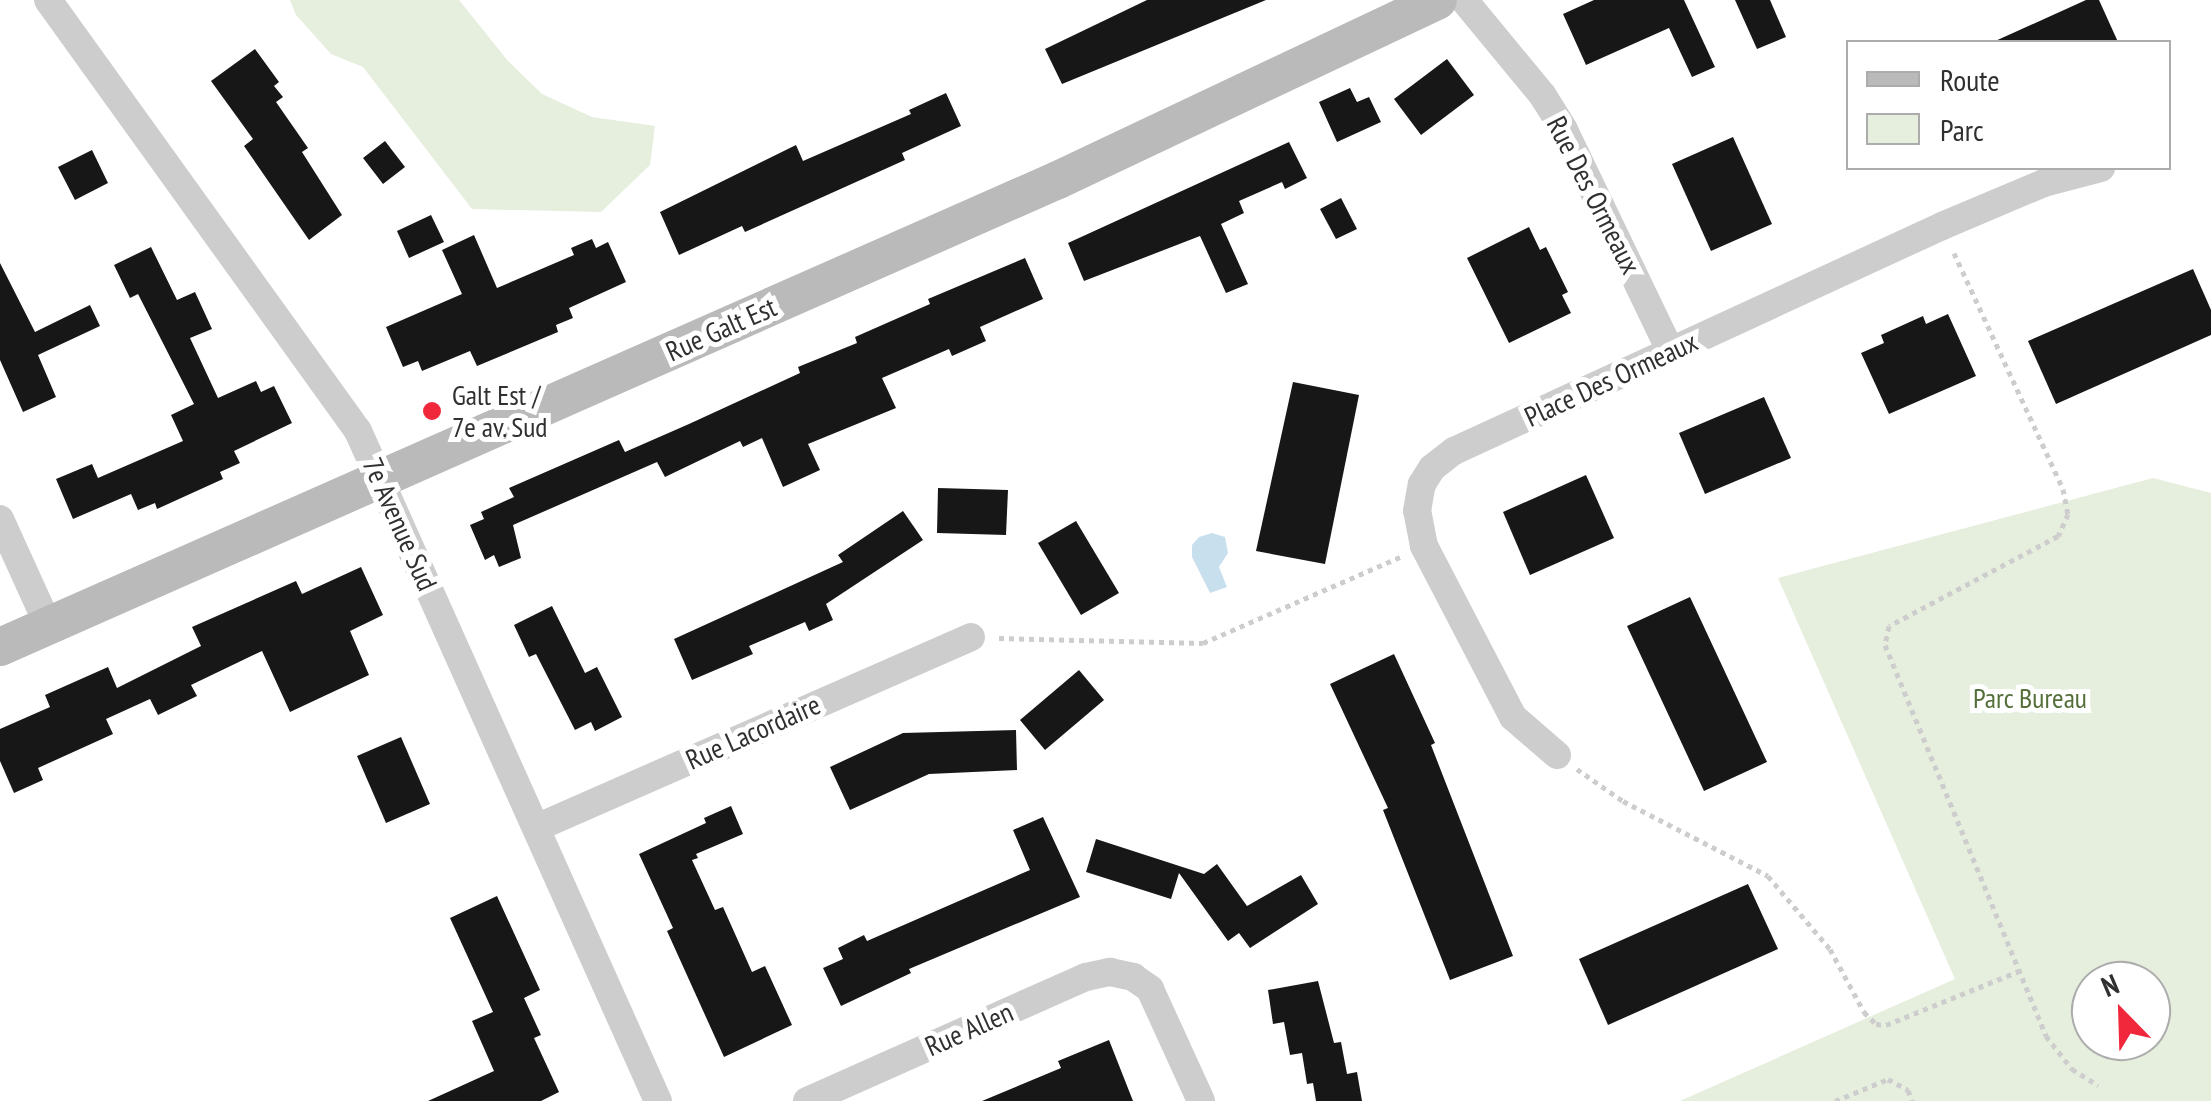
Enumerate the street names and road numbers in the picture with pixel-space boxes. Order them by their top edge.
street label: Rue Des Ormeaux [1540,111,1648,279]
street label: Rue Galt Est [661,290,781,368]
street label: Place Des Ormeaux [1519,324,1703,434]
street label: 7e Avenue Sud [356,452,444,596]
street label: Rue Lacordaire [681,687,825,777]
street label: Rue Allen [920,995,1018,1063]

